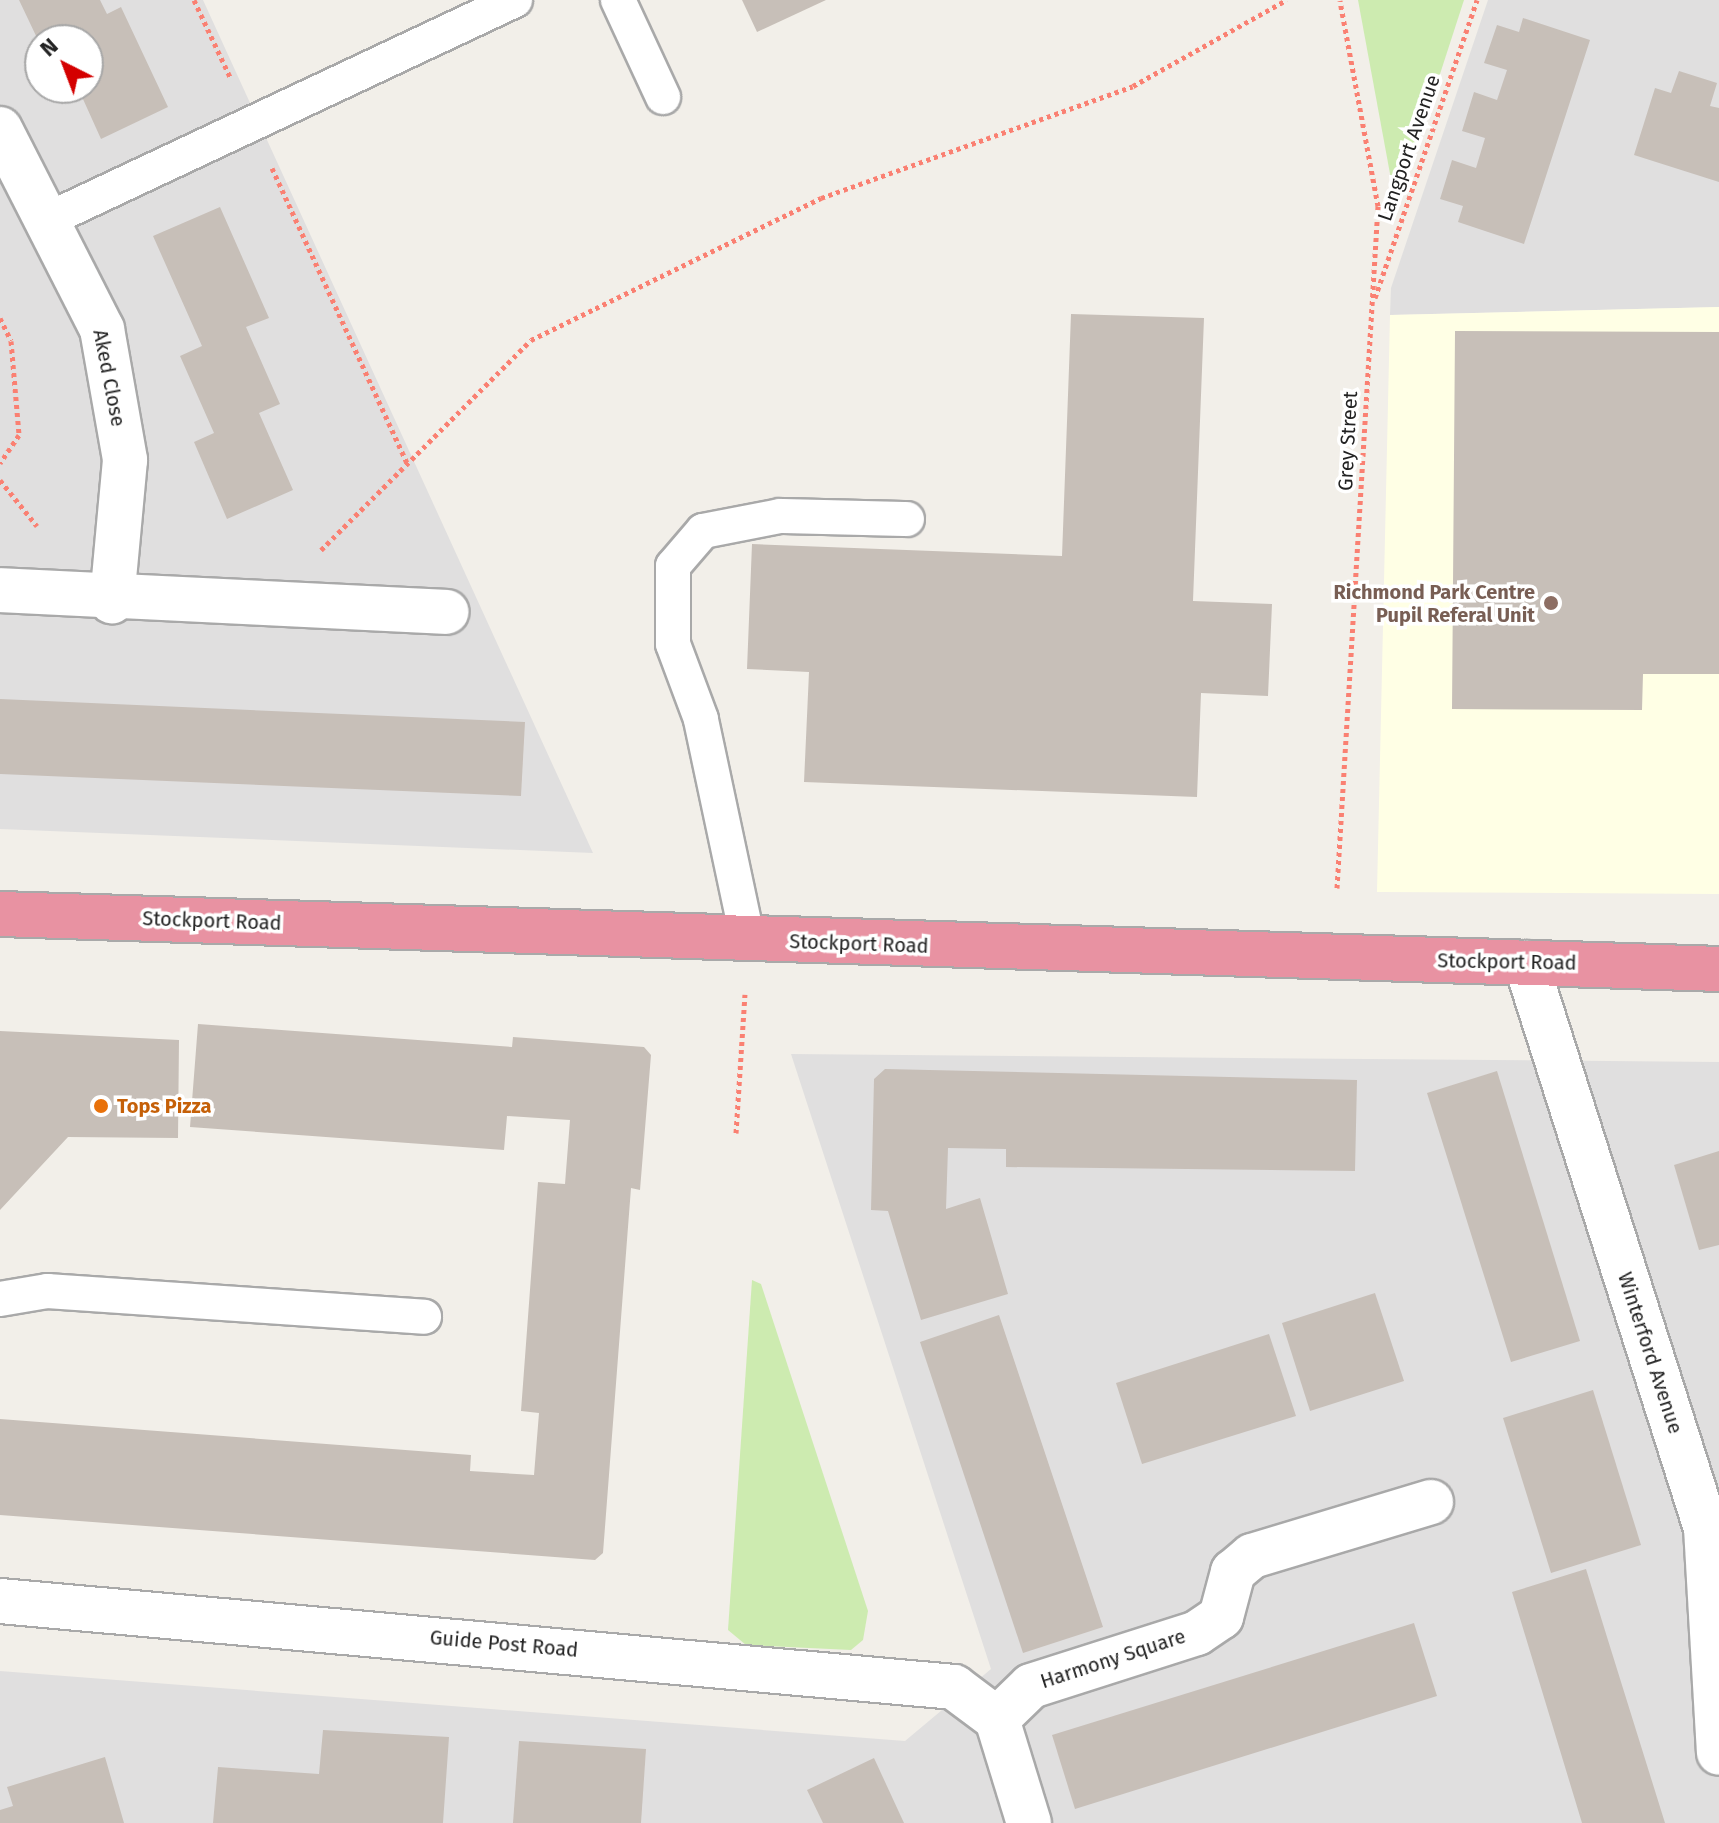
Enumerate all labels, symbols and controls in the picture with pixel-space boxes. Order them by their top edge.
north arrow [24,24,104,104]
text: N [34,32,63,62]
street label: Langport Avenue [1373,72,1445,224]
street label: Aked Close [88,327,130,429]
street label: Grey Street [1333,390,1363,492]
place label: Richmond Park Centre Pupil Referal Unit [1333,580,1535,627]
marker: Richmond Park Centre Pupil Referal Unit [1542,594,1560,612]
street label: Stockport Road [142,907,282,935]
street label: Stockport Road [789,930,929,958]
street label: Stockport Road [1437,949,1577,975]
place label: Tops Pizza [117,1094,211,1118]
marker: Tops Pizza [92,1097,110,1115]
street label: Winterford Avenue [1613,1269,1687,1437]
street label: Harmony Square [1037,1624,1189,1694]
street label: Guide Post Road [429,1626,579,1662]

